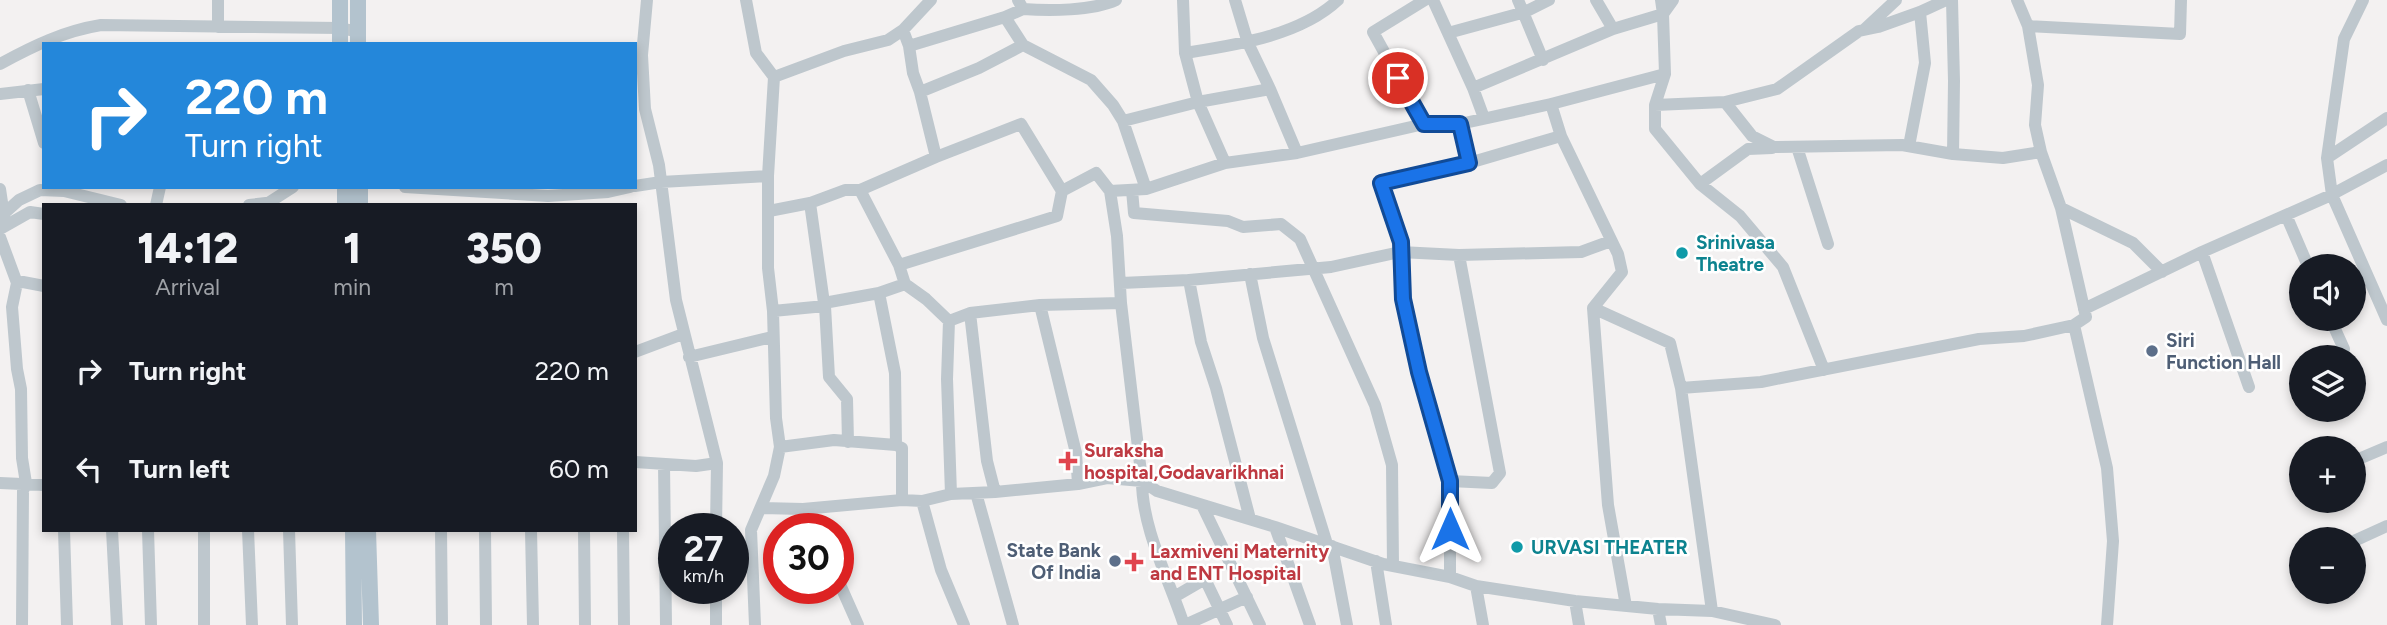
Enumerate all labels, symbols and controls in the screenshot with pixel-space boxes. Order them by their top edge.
pin [1368,48,1428,108]
icon: arrive [1379,59,1417,97]
text: 220 m [185,67,328,126]
icon: right [70,70,161,161]
text: Turn right [185,127,323,165]
text: 14:12 [137,223,238,274]
text: 1 [343,223,361,274]
text: 350 [466,223,542,274]
place label: Srinivasa Theatre [1696,231,1775,276]
marker: Srinivasa Theatre [1674,245,1690,261]
map controls [2289,254,2366,604]
button: sound [2289,254,2366,331]
text: Arrival [155,273,220,301]
text: min [333,273,371,301]
text: m [494,273,514,301]
place label: Siri Function Hall [2166,329,2281,374]
marker: Siri Function Hall [2144,343,2160,359]
button: layers [2289,345,2366,422]
icon: right [70,352,108,390]
text: Turn right [129,355,246,387]
text: 220 m [535,355,609,387]
button: + [2289,436,2366,513]
place label: Suraksha hospital,Godavarikhnai [1084,439,1284,484]
icon: left [70,450,108,488]
marker: Suraksha hospital,Godavarikhnai [1058,451,1078,471]
text: Turn left [129,453,230,485]
text: 60 m [549,453,609,485]
position arrow [1413,492,1487,566]
speed limit sign: 30 [763,513,854,604]
button: − [2289,527,2366,604]
text: 27 [684,528,723,570]
place label: URVASI THEATER [1531,536,1688,559]
place label: State Bank Of India [1007,539,1102,584]
marker: URVASI THEATER [1509,539,1525,555]
place label: Laxmiveni Maternity and ENT Hospital [1150,540,1329,585]
marker: Laxmiveni Maternity and ENT Hospital [1124,552,1144,572]
marker: State Bank Of India [1107,553,1123,569]
text: km/h [683,565,724,587]

